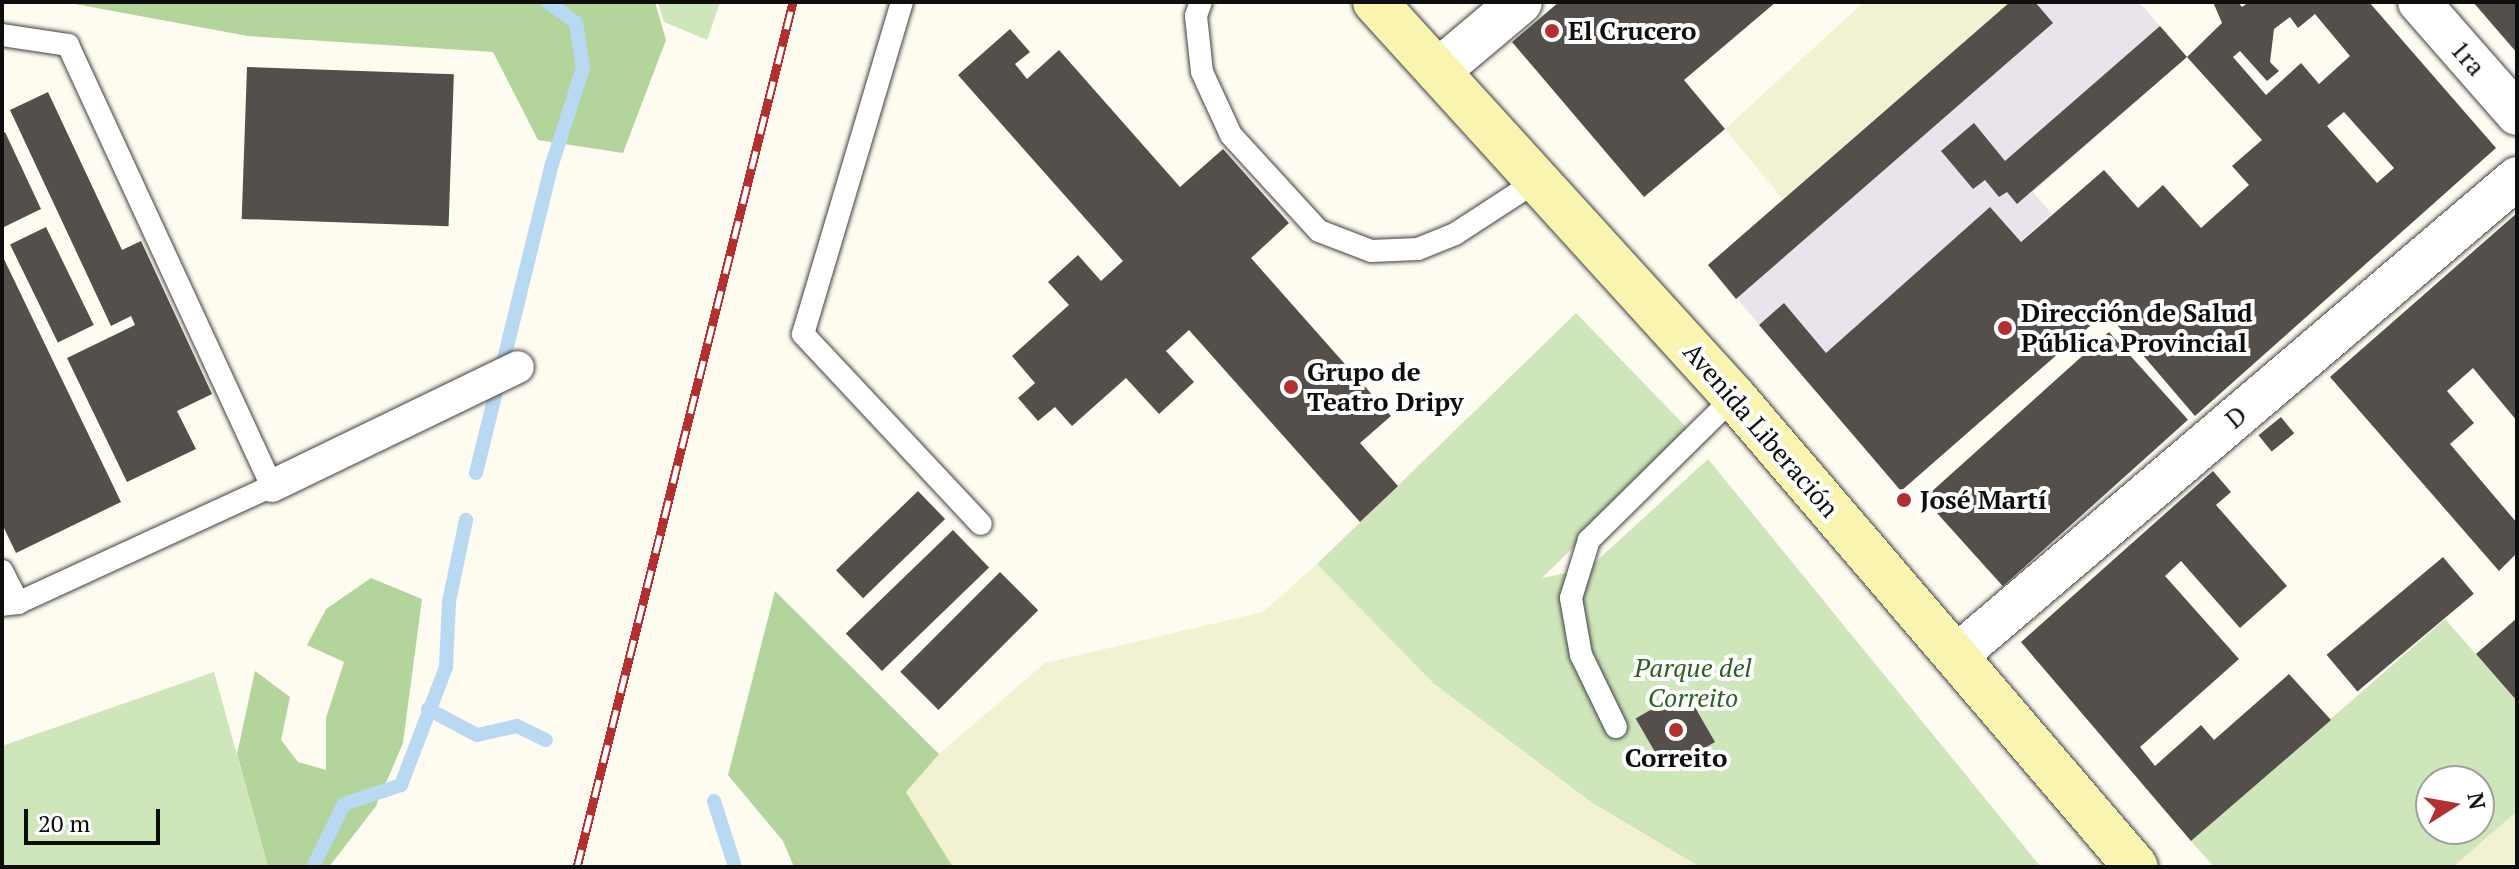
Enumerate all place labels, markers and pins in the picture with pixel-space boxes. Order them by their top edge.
place label: El Crucero [1568,15,1696,47]
marker: El Crucero [1543,22,1561,40]
place label: Dirección de Salud Pública Provincial [2021,297,2252,358]
marker: Dirección de Salud Pública Provincial [1996,319,2014,337]
place label: Grupo de Teatro Dripy [1307,356,1464,418]
marker: Grupo de Teatro Dripy [1282,378,1300,396]
place label: José Martí [1920,484,2047,516]
marker: José Martí [1895,491,1913,509]
marker: Correito [1667,721,1685,739]
place label: Correito [1625,742,1727,774]

